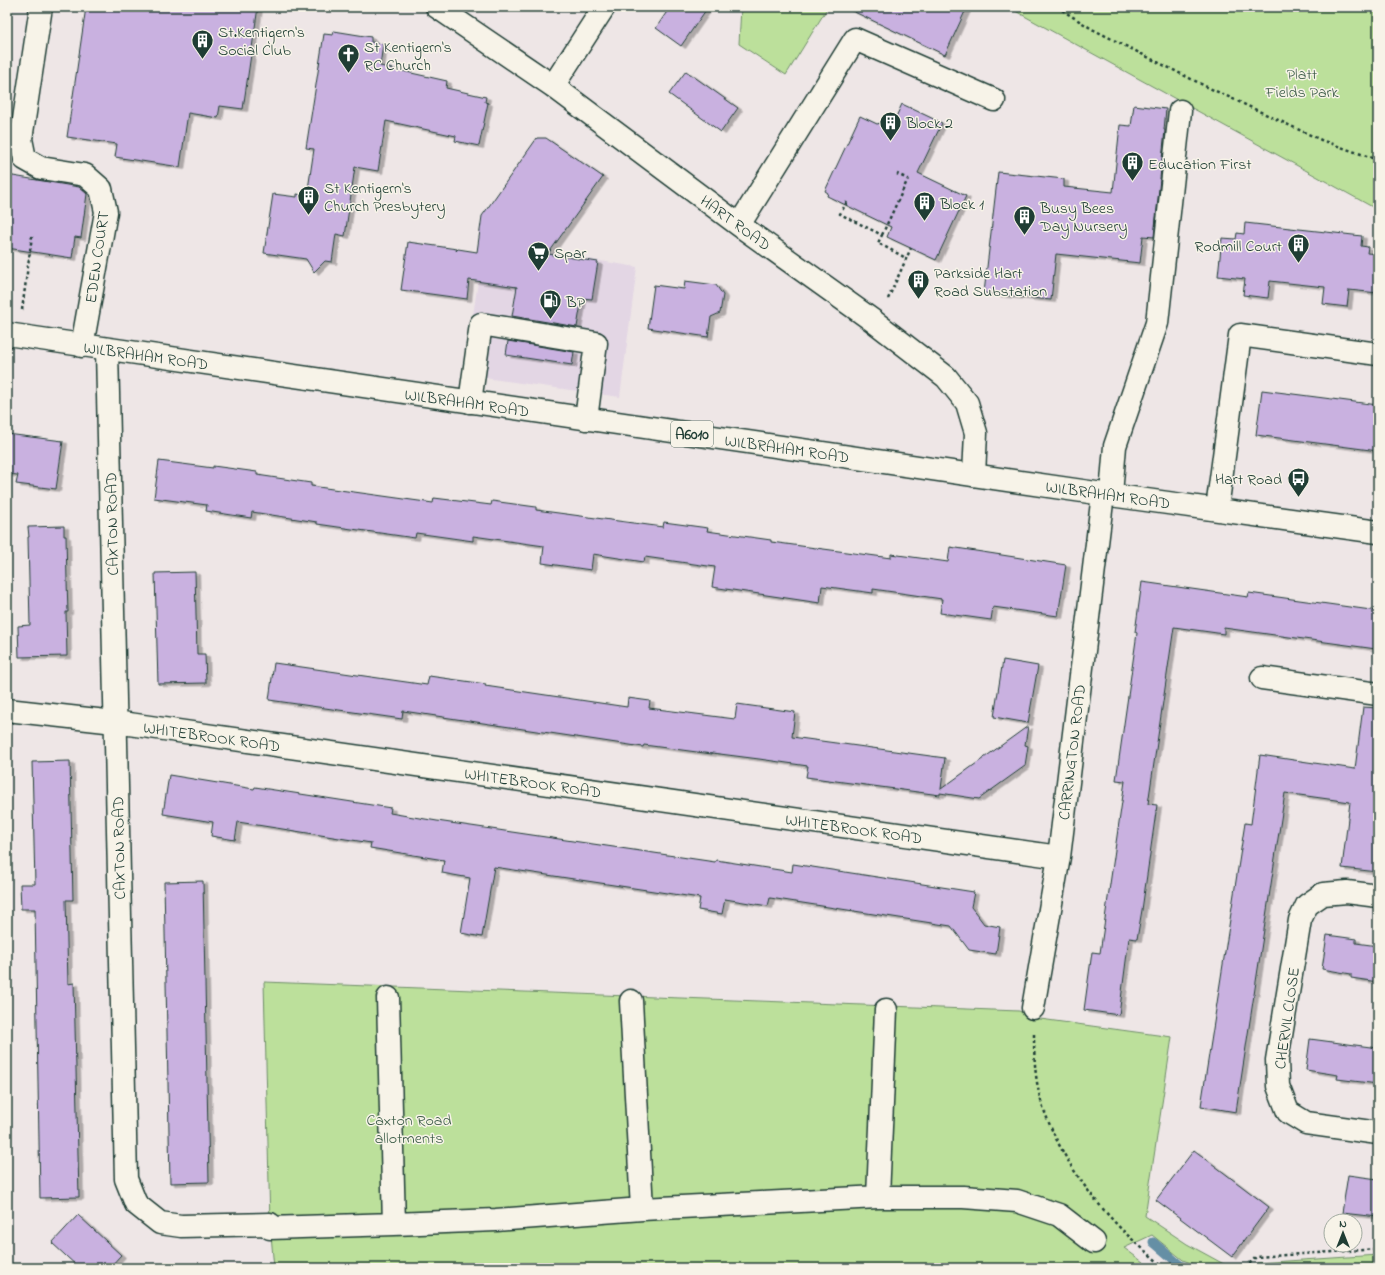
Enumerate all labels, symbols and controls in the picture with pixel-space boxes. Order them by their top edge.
place label: St.Kentigern's Social Club [218,21,305,63]
building icon: St.Kentigern's Social Club [189,27,215,60]
place label: St Kentigern's RC Church [364,36,452,78]
church icon: St Kentigern's RC Church [335,42,361,75]
park label: Platt Fields Park [1264,63,1340,105]
building icon: Block 2 [877,109,903,142]
place label: Block 2 [905,112,953,136]
building icon: Education First [1120,150,1146,183]
place label: Education First [1148,153,1252,177]
place label: St Kentigern's Church Presbytery [324,177,446,219]
building icon: St Kentigern's Church Presbytery [296,183,322,216]
street label: HART ROAD [694,190,775,258]
building icon: Block 1 [911,190,937,223]
place label: Block 1 [939,193,984,217]
place label: Busy Bees Day Nursery [1039,197,1127,239]
building icon: Busy Bees Day Nursery [1011,203,1037,236]
street label: EDEN COURT [80,210,116,305]
building icon: Rodmill Court [1285,232,1311,265]
place label: Rodmill Court [1195,235,1283,259]
supermarket icon: Spar [526,239,552,272]
place label: Spar [554,242,587,266]
place label: Parkside Hart Road Substation [934,262,1047,304]
building icon: Parkside Hart Road Substation [906,268,932,301]
fuel station icon: BP [538,288,564,321]
place label: BP [565,291,586,315]
street label: WILBRAHAM ROAD [82,336,210,378]
street label: WILBRAHAM ROAD [403,383,531,425]
road number: A6010 [671,421,713,447]
street label: WILBRAHAM ROAD [723,429,851,471]
bus stop icon: Hart Road [1285,465,1311,498]
place label: Hart Road [1215,468,1282,492]
street label: CAXTON ROAD [100,472,126,576]
street label: WILBRAHAM ROAD [1044,475,1172,517]
street label: CARRINGTON ROAD [1053,683,1093,821]
street label: WHITEBROOK ROAD [142,716,282,759]
street label: WHITEBROOK ROAD [463,762,603,805]
street label: CAXTON ROAD [107,796,133,900]
street label: WHITEBROOK ROAD [784,808,924,851]
street label: CHERVIL CLOSE [1269,966,1307,1071]
park label: Caxton Road allotments [367,1109,451,1151]
north arrow [1323,1213,1363,1253]
text: N [1339,1216,1347,1232]

